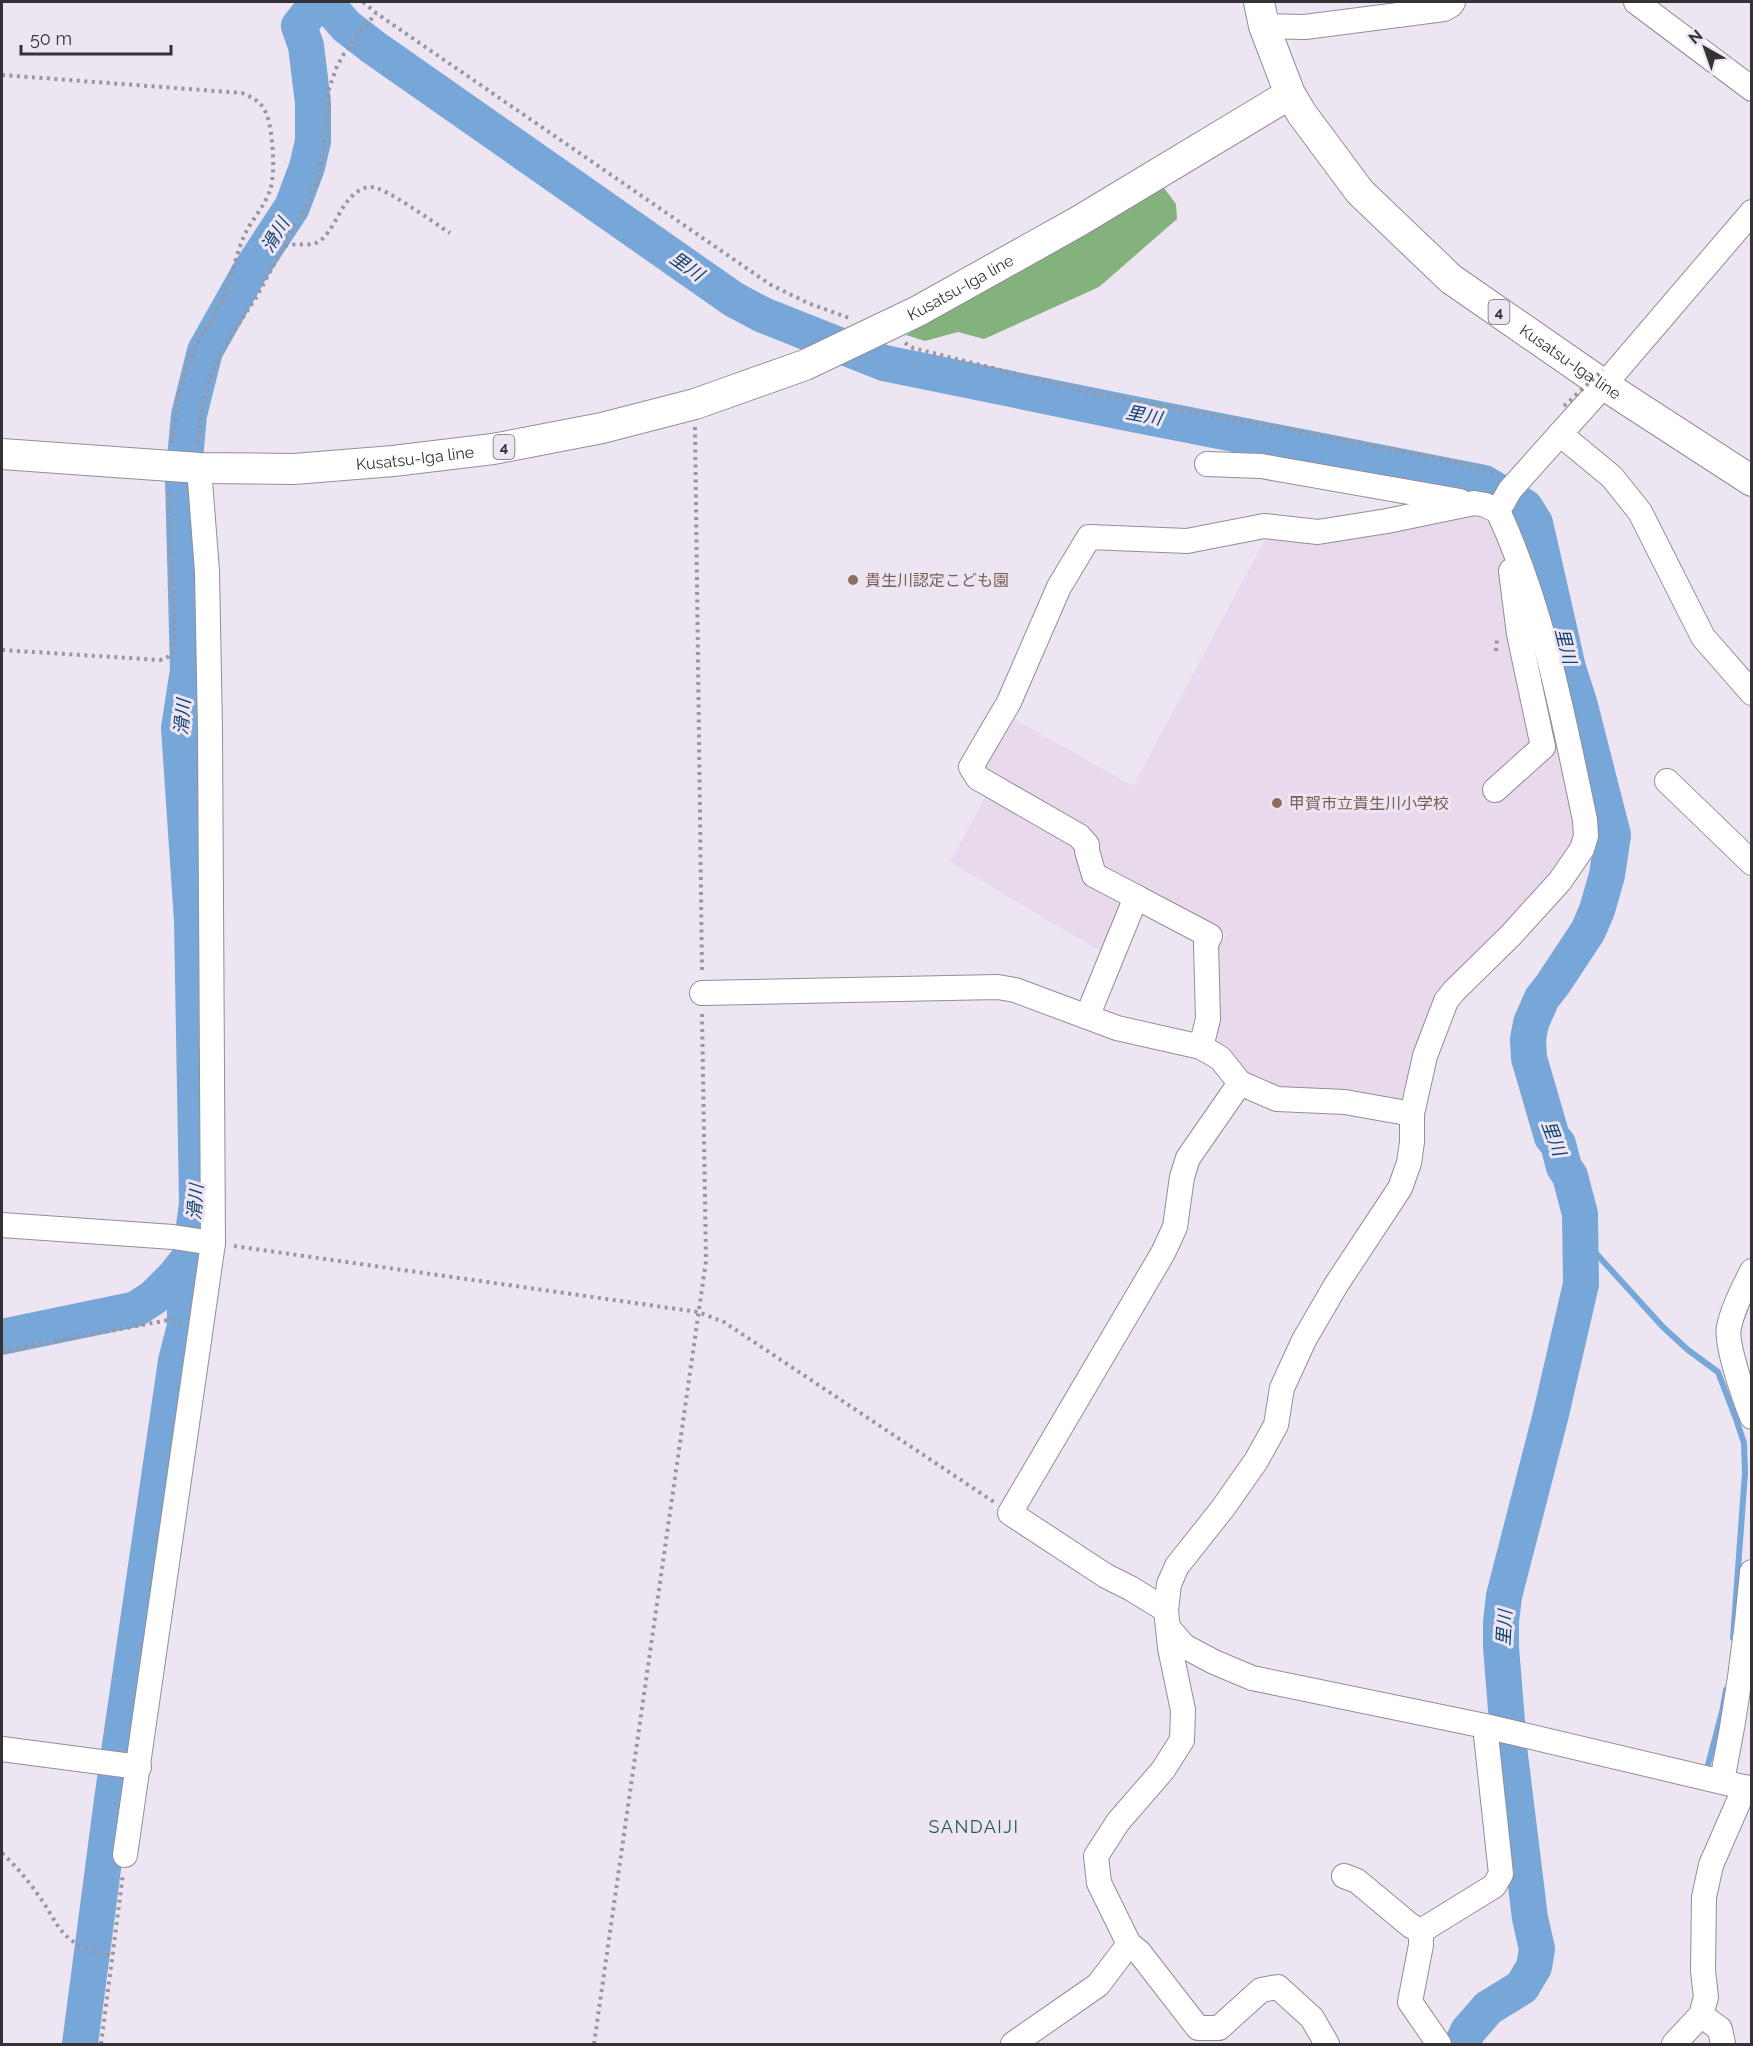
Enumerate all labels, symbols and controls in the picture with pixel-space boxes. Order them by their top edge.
scale bar [21,18,171,56]
north arrow [1675,18,1735,78]
text: N [1685,26,1706,48]
text: 50 m [30,28,72,49]
water label: 滑川 [257,212,294,256]
water label: 里川 [666,247,709,286]
street label: Kusatsu-Iga line [904,250,1017,324]
road number: 4 [1488,300,1510,324]
street label: Kusatsu-Iga line [1516,320,1625,403]
water label: 里川 [1124,401,1166,429]
road number: 4 [494,435,514,459]
street label: Kusatsu-Iga line [355,442,475,473]
place label: 貴生川認定こども園 [865,571,1009,590]
marker: 貴生川認定こども園 [846,573,860,587]
water label: 里川 [1551,626,1581,668]
water label: 滑川 [170,696,194,736]
place label: 甲賀市立貴生川小学校 [1289,794,1449,813]
marker: 甲賀市立貴生川小学校 [1270,796,1284,810]
water label: 里川 [1538,1117,1571,1160]
water label: 滑川 [183,1181,207,1221]
water label: 里川 [1493,1607,1516,1647]
district label: SANDAIJI [929,1816,1019,1837]

